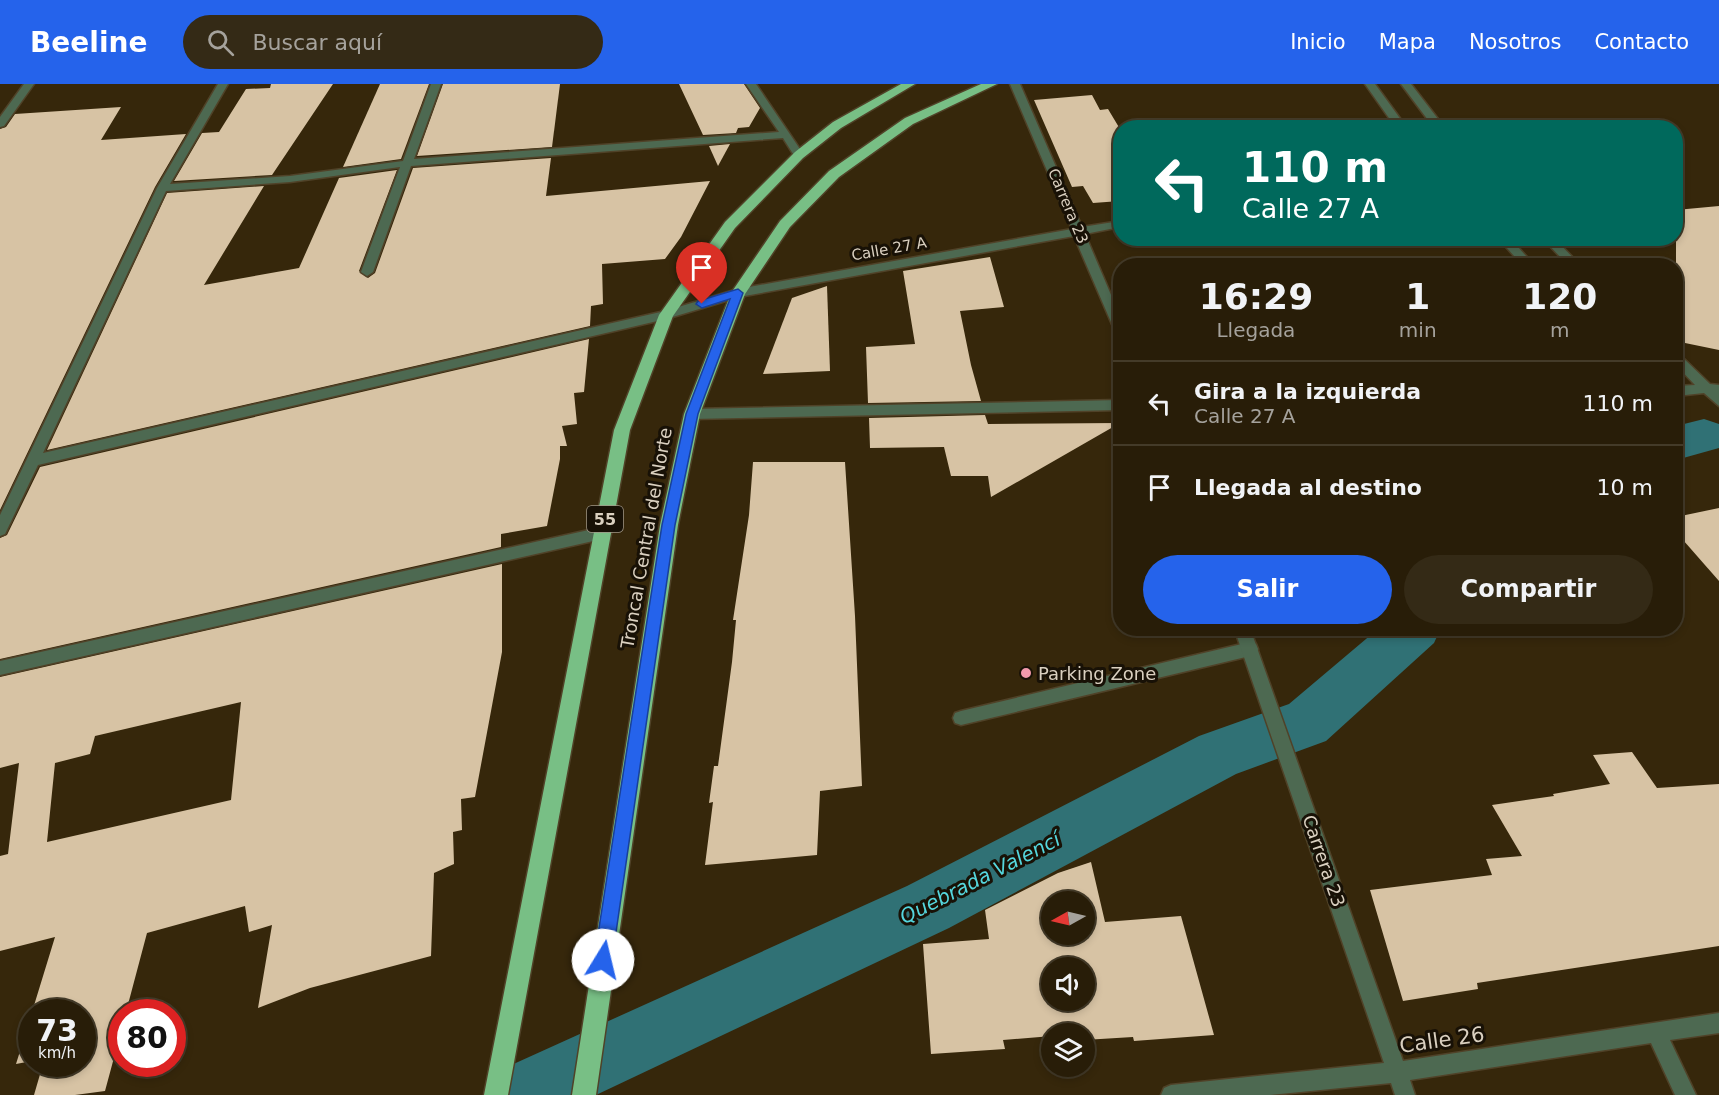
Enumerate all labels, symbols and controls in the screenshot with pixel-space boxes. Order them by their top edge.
search box [183,15,603,69]
text: Beeline [30,26,147,59]
icon: search [204,26,237,59]
text: Buscar aquí [252,30,382,55]
text: Inicio [1290,30,1346,54]
text: Mapa [1379,30,1436,54]
text: Nosotros [1469,30,1561,54]
text: Contacto [1594,30,1689,54]
text: 110 m [1242,143,1388,192]
icon: left [1143,144,1221,222]
street label: Carrera 23 [1044,166,1092,246]
text: Calle 27 A [1242,193,1379,224]
street label: Calle 27 A [850,233,929,264]
pin [676,242,727,304]
icon: arrive [685,251,718,284]
text: 16:29 [1199,276,1313,317]
text: 1 [1405,276,1430,317]
text: 120 [1522,276,1597,317]
text: Llegada [1216,318,1295,342]
text: min [1399,318,1437,342]
text: m [1550,318,1570,342]
text: Gira a la izquierda [1194,379,1421,404]
icon: left [1143,387,1176,420]
text: 110 m [1583,391,1653,416]
text: Calle 27 A [1194,404,1295,428]
street label: Troncal Central del Norte [616,426,676,651]
icon: arrive [1143,471,1176,504]
text: Llegada al destino [1194,475,1422,500]
text: 10 m [1597,475,1653,500]
road number: 55 [587,506,623,532]
button: Salir [1143,555,1392,624]
button: Compartir [1404,555,1653,624]
place label: Parking Zone [1038,663,1156,684]
marker: Parking Zone [1019,666,1033,680]
street label: Carrera 23 [1298,812,1350,910]
water label: Quebrada Valencí [896,826,1066,929]
north arrow [1041,891,1095,945]
map controls [1041,891,1095,1077]
position arrow [571,928,635,992]
button: sound [1041,957,1095,1011]
speed limit sign: 80 [108,999,186,1077]
text: 73 [36,1013,78,1048]
street label: Calle 26 [1398,1022,1486,1058]
button: layers [1041,1023,1095,1077]
text: km/h [38,1044,76,1062]

